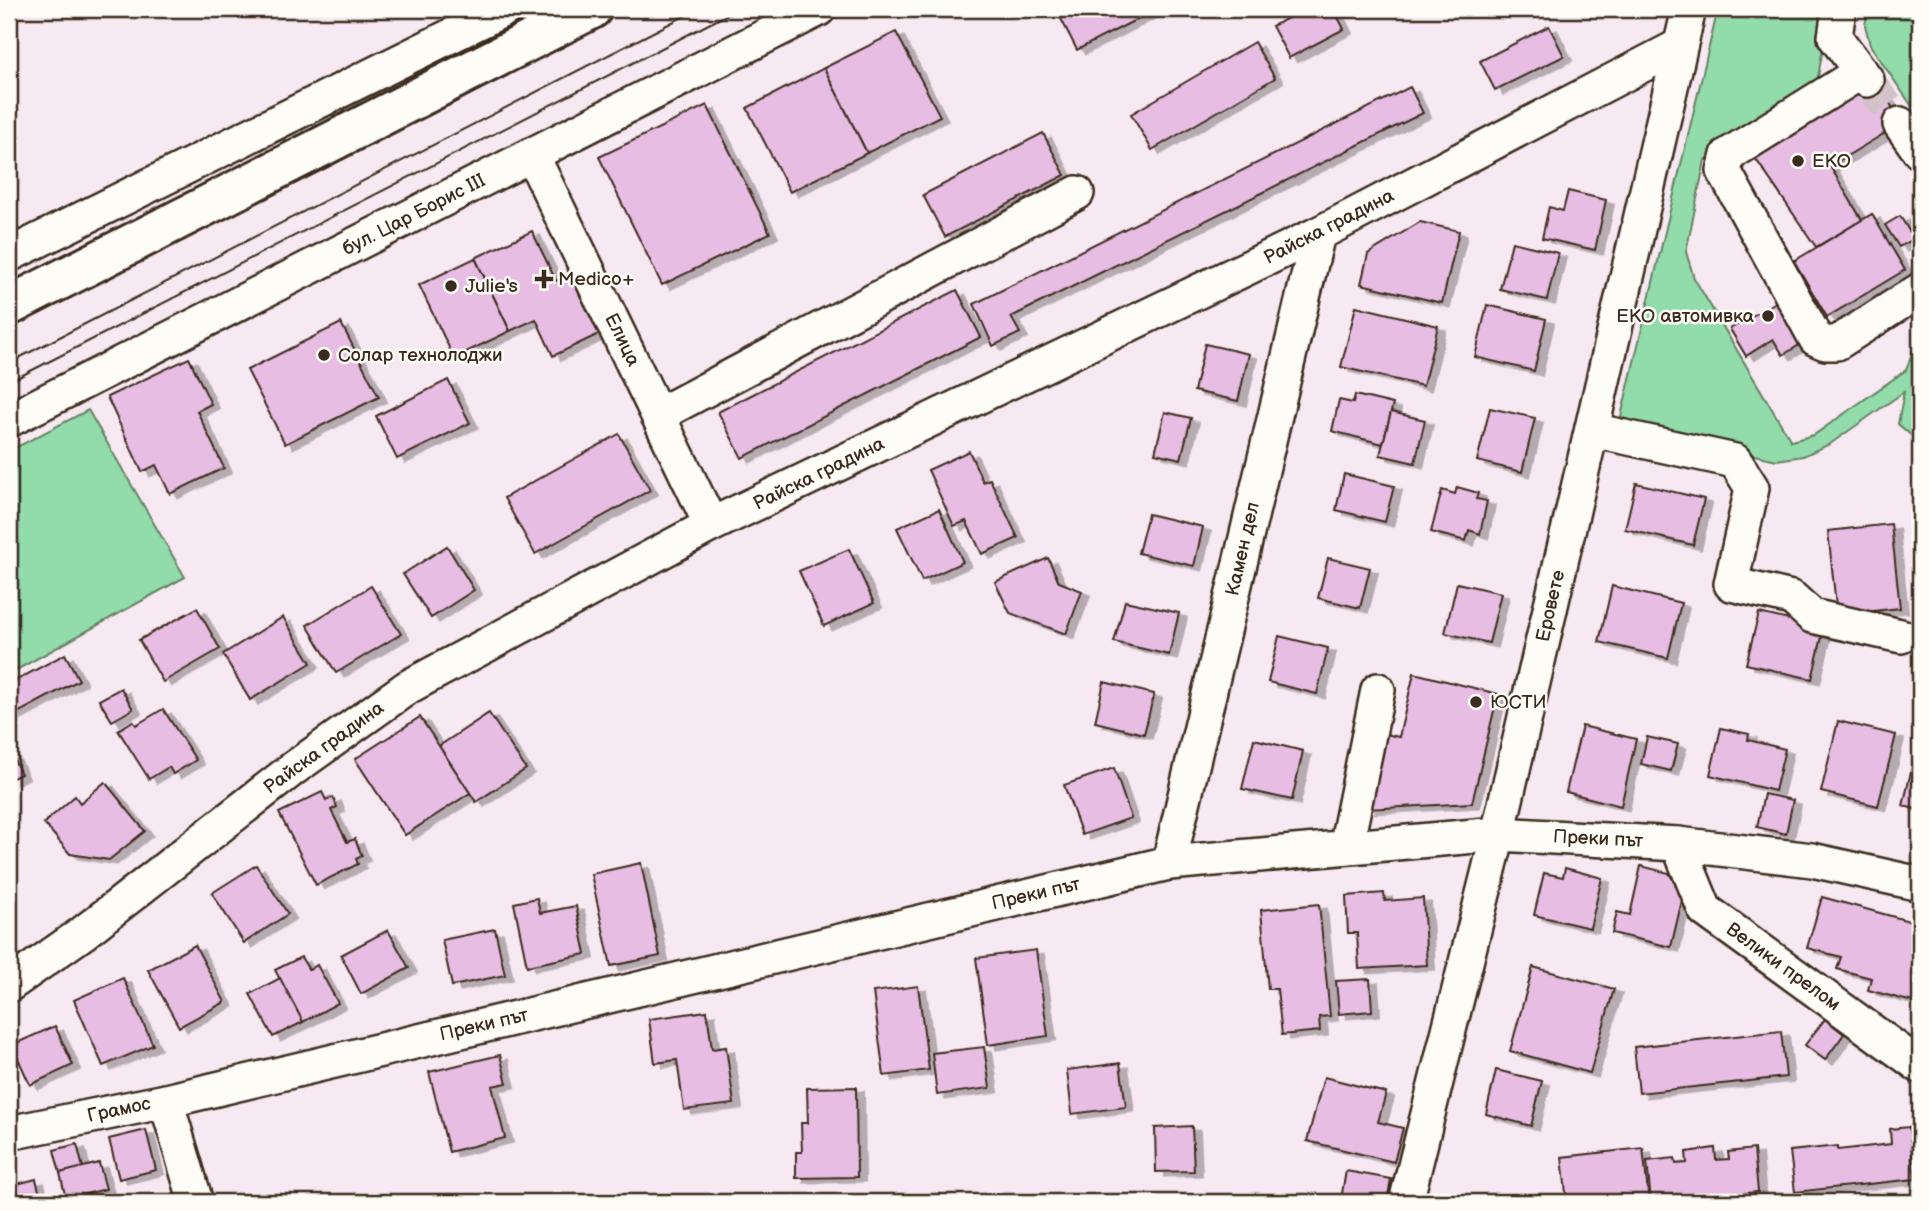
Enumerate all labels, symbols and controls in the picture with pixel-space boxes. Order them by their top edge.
place label: EKO [1812,150,1851,173]
marker: EKO [1790,153,1806,169]
street label: бул. Цар Борис III [339,169,489,261]
street label: Райска градина [1260,184,1398,270]
place label: Medico+ [558,268,635,291]
marker: Medico+ [536,271,552,287]
place label: Julie's [465,275,518,298]
marker: Julie's [443,278,459,294]
place label: EKO автомивка [1616,305,1754,328]
marker: EKO автомивка [1760,308,1776,324]
street label: Елица [599,310,645,370]
place label: Солар технолоджи [338,344,503,367]
marker: Солар технолоджи [316,347,332,363]
street label: Райска градина [750,432,888,516]
street label: Камен дел [1221,500,1265,598]
street label: Еровете [1532,567,1571,644]
place label: ЮСТИ [1490,691,1547,714]
marker: ЮСТИ [1468,694,1484,710]
street label: Райска градина [259,697,389,799]
street label: Преки път [1552,825,1644,853]
street label: Преки път [989,873,1083,915]
street label: Велики прелом [1721,918,1845,1016]
street label: Преки път [437,1004,531,1046]
street label: Грамос [85,1092,153,1128]

